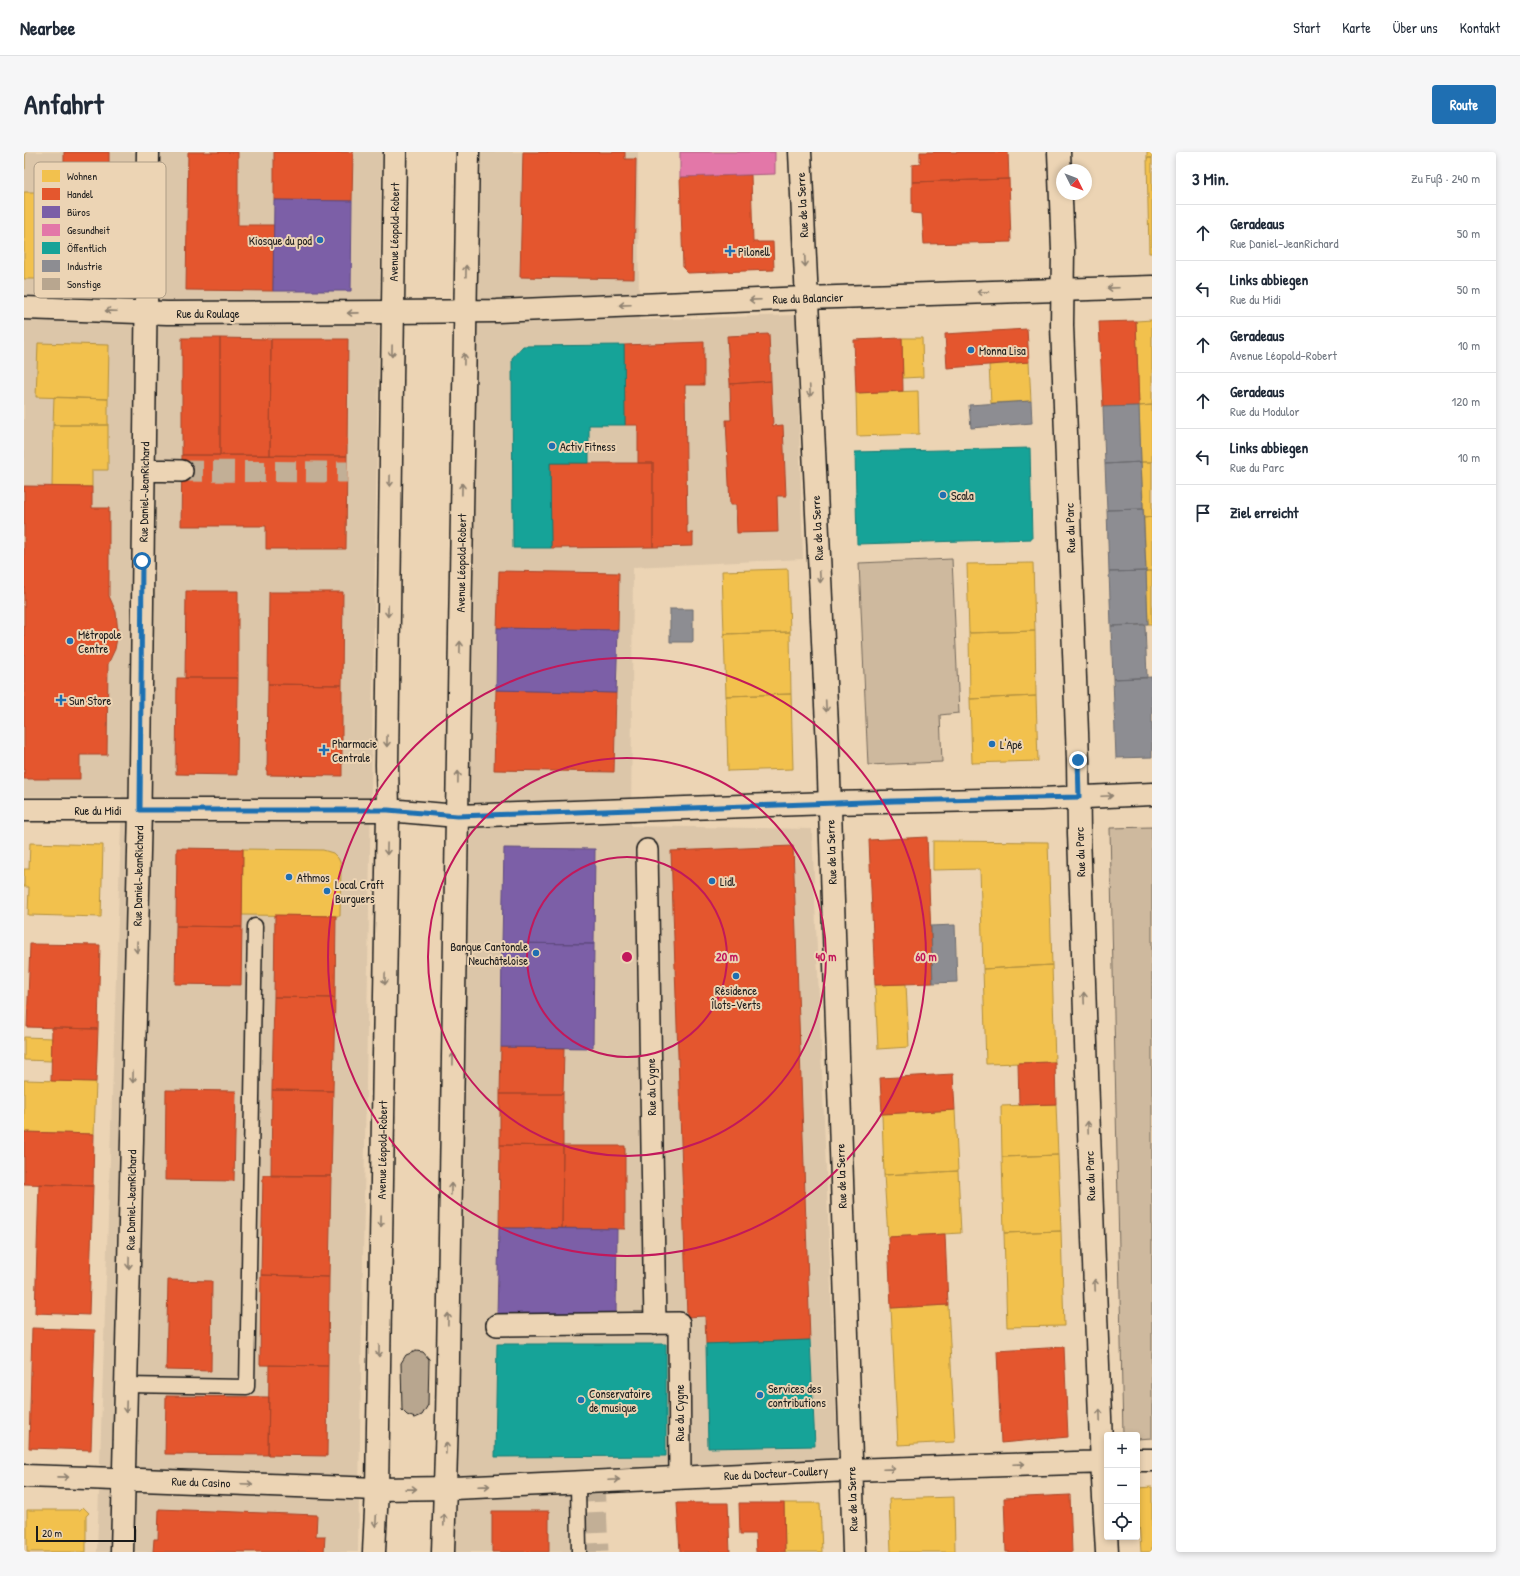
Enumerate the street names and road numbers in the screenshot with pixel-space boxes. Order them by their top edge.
street label: Rue de la Serre [792,172,812,238]
street label: Avenue Léopold-Robert [385,182,403,282]
street label: Rue du Balancier [772,288,844,308]
street label: Rue du Roulage [176,305,240,322]
street label: Rue Daniel-JeanRichard [135,441,153,542]
street label: Rue de la Serre [807,495,827,561]
street label: Rue du Parc [1061,502,1079,553]
street label: Avenue Léopold-Robert [452,513,470,613]
street label: Rue du Midi [74,802,122,819]
street label: Rue de la Serre [821,819,841,885]
street label: Rue Daniel-JeanRichard [129,825,147,926]
street label: Rue du Parc [1071,826,1089,877]
street label: Rue du Cygne [642,1058,660,1116]
street label: Avenue Léopold-Robert [373,1100,391,1200]
street label: Rue de la Serre [831,1143,851,1209]
street label: Rue Daniel-JeanRichard [122,1149,140,1250]
street label: Rue du Parc [1081,1150,1099,1201]
street label: Rue du Cygne [671,1384,688,1442]
street label: Rue du Docteur-Coullery [724,1462,828,1484]
street label: Rue de la Serre [842,1466,862,1532]
street label: Rue du Casino [171,1472,231,1492]

